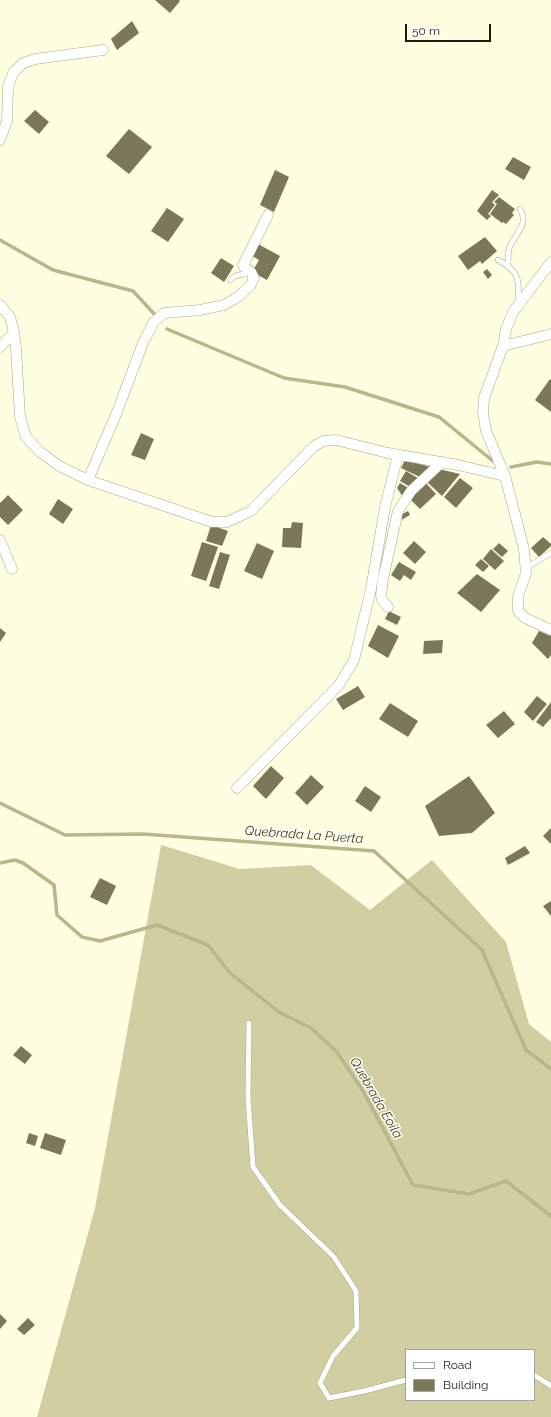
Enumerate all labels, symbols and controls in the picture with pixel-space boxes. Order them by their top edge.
scale bar [407,16,493,42]
text: 50 m [412,24,440,38]
water label: Quebrada La Puerta [244,823,364,847]
water label: Quebrada Eoila [346,1055,406,1141]
legend [405,1349,535,1401]
text: Road [443,1358,472,1372]
text: Building [443,1378,489,1392]

